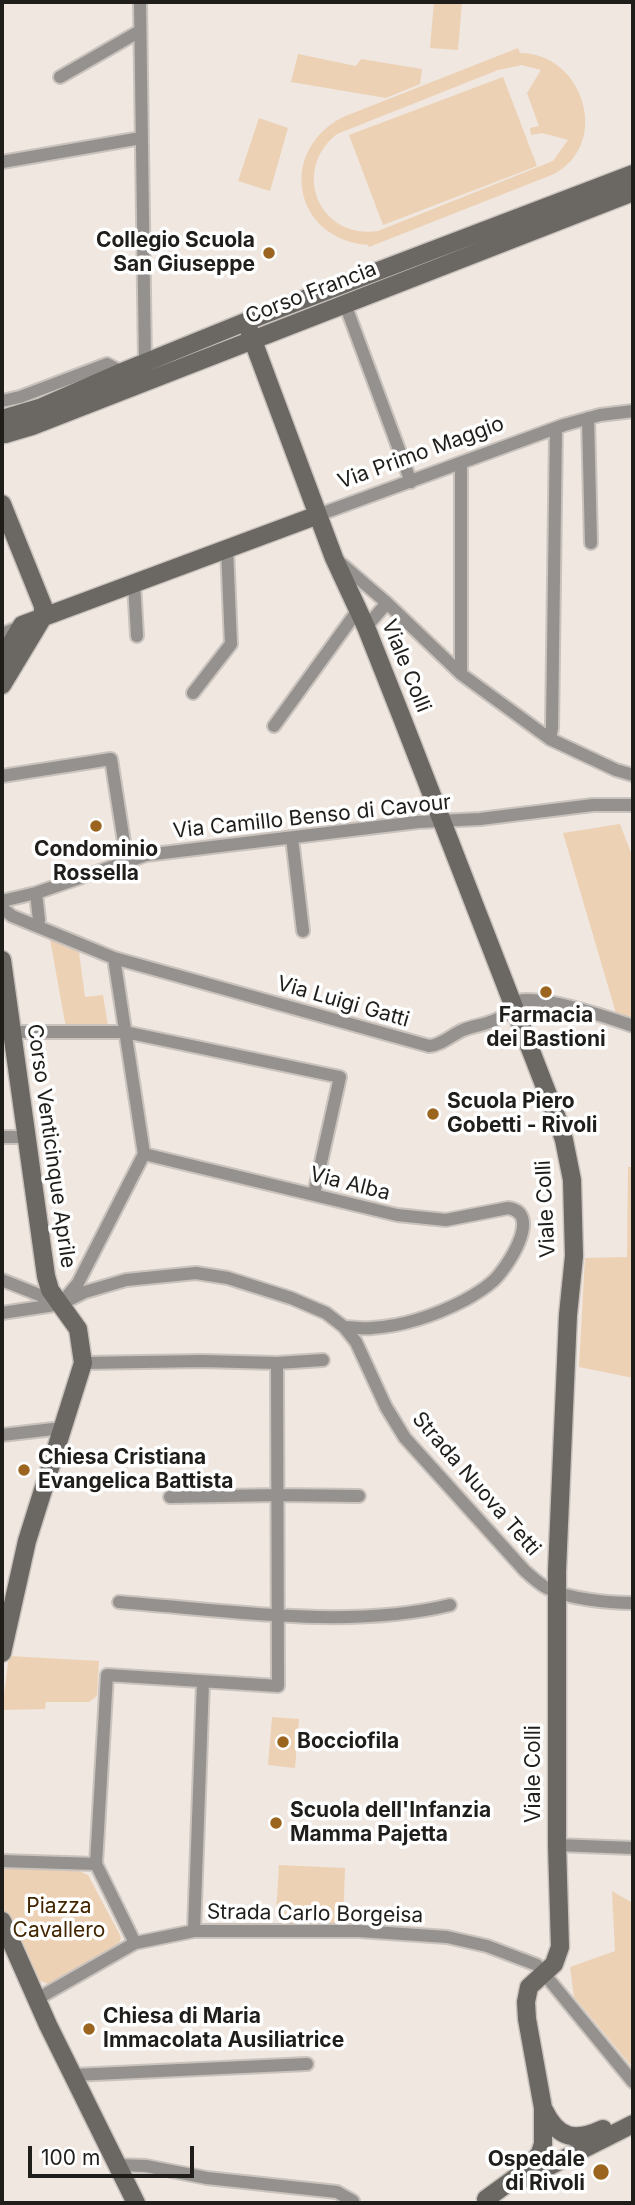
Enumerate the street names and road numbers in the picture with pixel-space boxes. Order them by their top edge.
street label: Corso Francia [242,256,380,330]
street label: Via Primo Maggio [334,411,508,495]
street label: Viale Colli [376,616,436,716]
street label: Via Camillo Benso di Cavour [172,790,452,844]
street label: Via Luigi Gatti [274,971,412,1033]
street label: Corso Venticinque Aprile [21,1022,81,1270]
street label: Viale Colli [531,1160,561,1258]
street label: Via Alba [307,1162,393,1206]
street label: Strada Nuova Tetti [406,1407,546,1561]
street label: Viale Colli [521,1725,547,1823]
street label: Strada Carlo Borgeisa [207,1900,423,1928]

